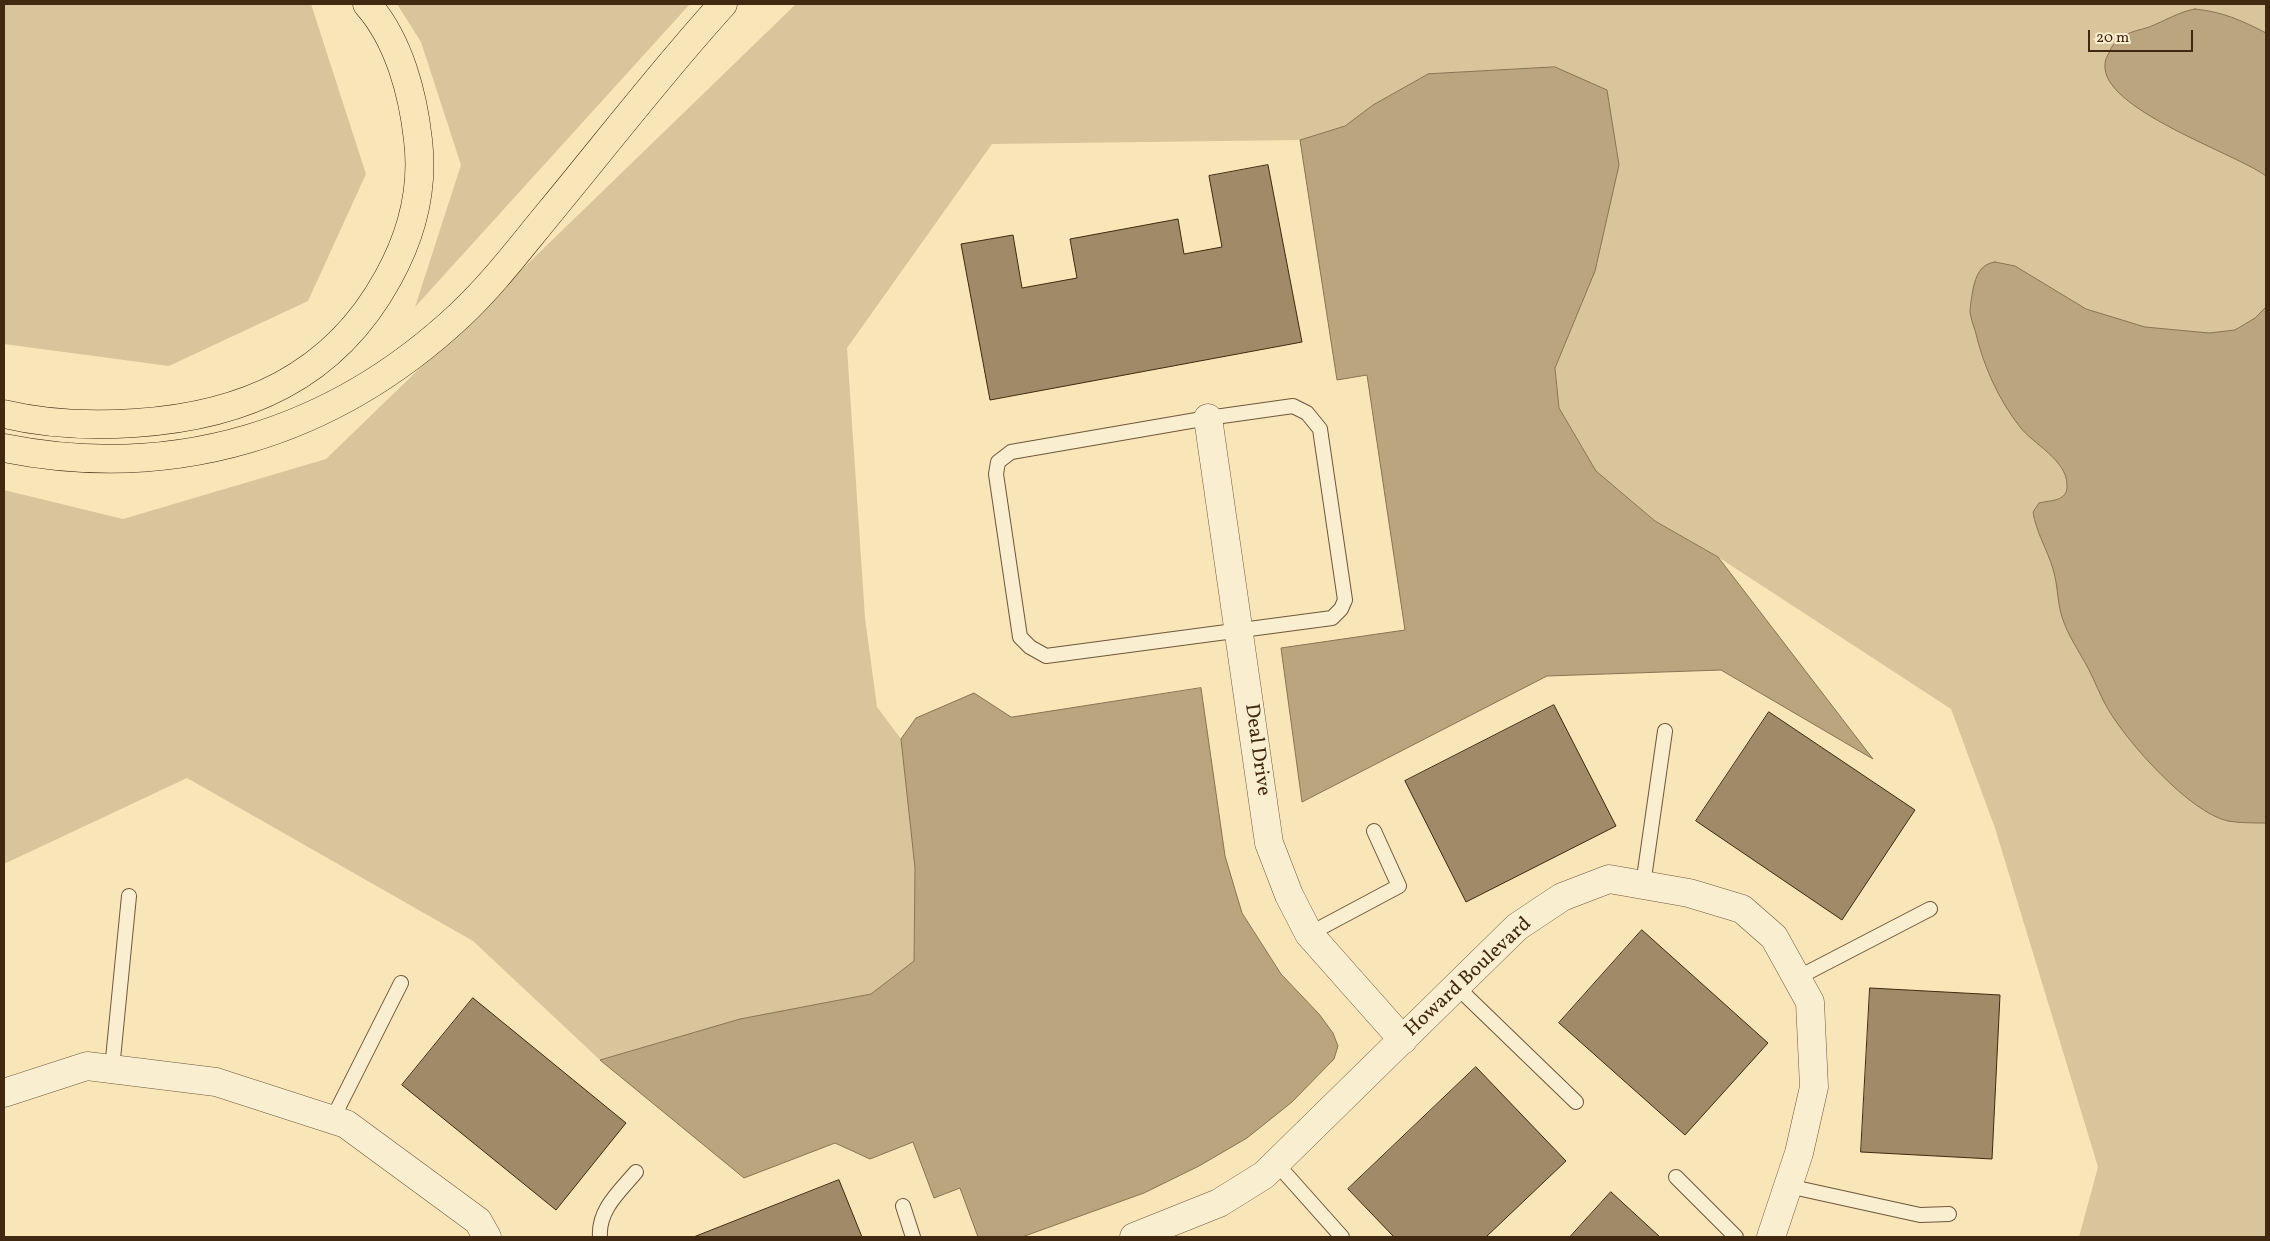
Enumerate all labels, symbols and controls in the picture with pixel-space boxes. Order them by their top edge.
scale bar [2090,20,2195,52]
text: 20 m [2096,28,2129,49]
street label: Deal Drive [1238,702,1274,798]
street label: Howard Boulevard [1401,913,1537,1043]

